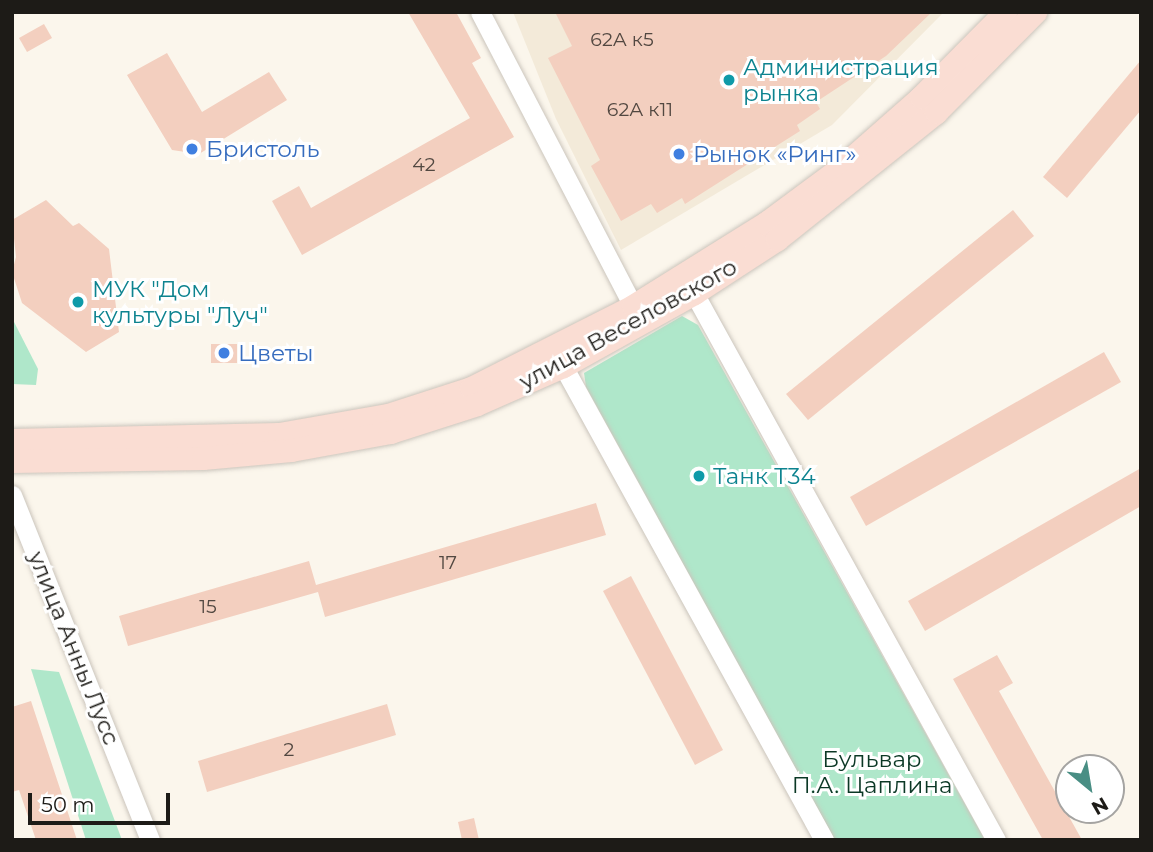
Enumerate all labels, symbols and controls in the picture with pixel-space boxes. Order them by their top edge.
house number: 62А к5 [590,29,654,51]
place label: Администрация рынка [743,53,939,107]
marker: Администрация рынка [721,72,737,88]
house number: 62А к11 [607,99,673,121]
place label: Бристоль [206,135,319,163]
place label: Рынок «Ринг» [693,140,856,168]
marker: Бристоль [184,141,200,157]
marker: Рынок «Ринг» [671,146,687,162]
house number: 42 [412,154,436,176]
street label: улица Веселовского [514,253,742,395]
place label: МУК "Дом культуры "Луч" [92,275,268,329]
marker: МУК "Дом культуры "Луч" [70,294,86,310]
place label: Цветы [238,339,314,367]
marker: Цветы [216,345,232,361]
place label: Танк T34 [713,462,816,490]
marker: Танк T34 [691,468,707,484]
street label: улица Анны Лусс [23,547,125,749]
house number: 17 [439,552,457,574]
house number: 15 [199,596,217,618]
house number: 2 [284,739,294,761]
park label: Бульвар П.А. Цаплина [792,745,952,799]
north arrow [1055,754,1125,824]
scale bar [32,778,173,822]
text: 50 m [41,792,95,817]
text: N [1087,792,1112,820]

